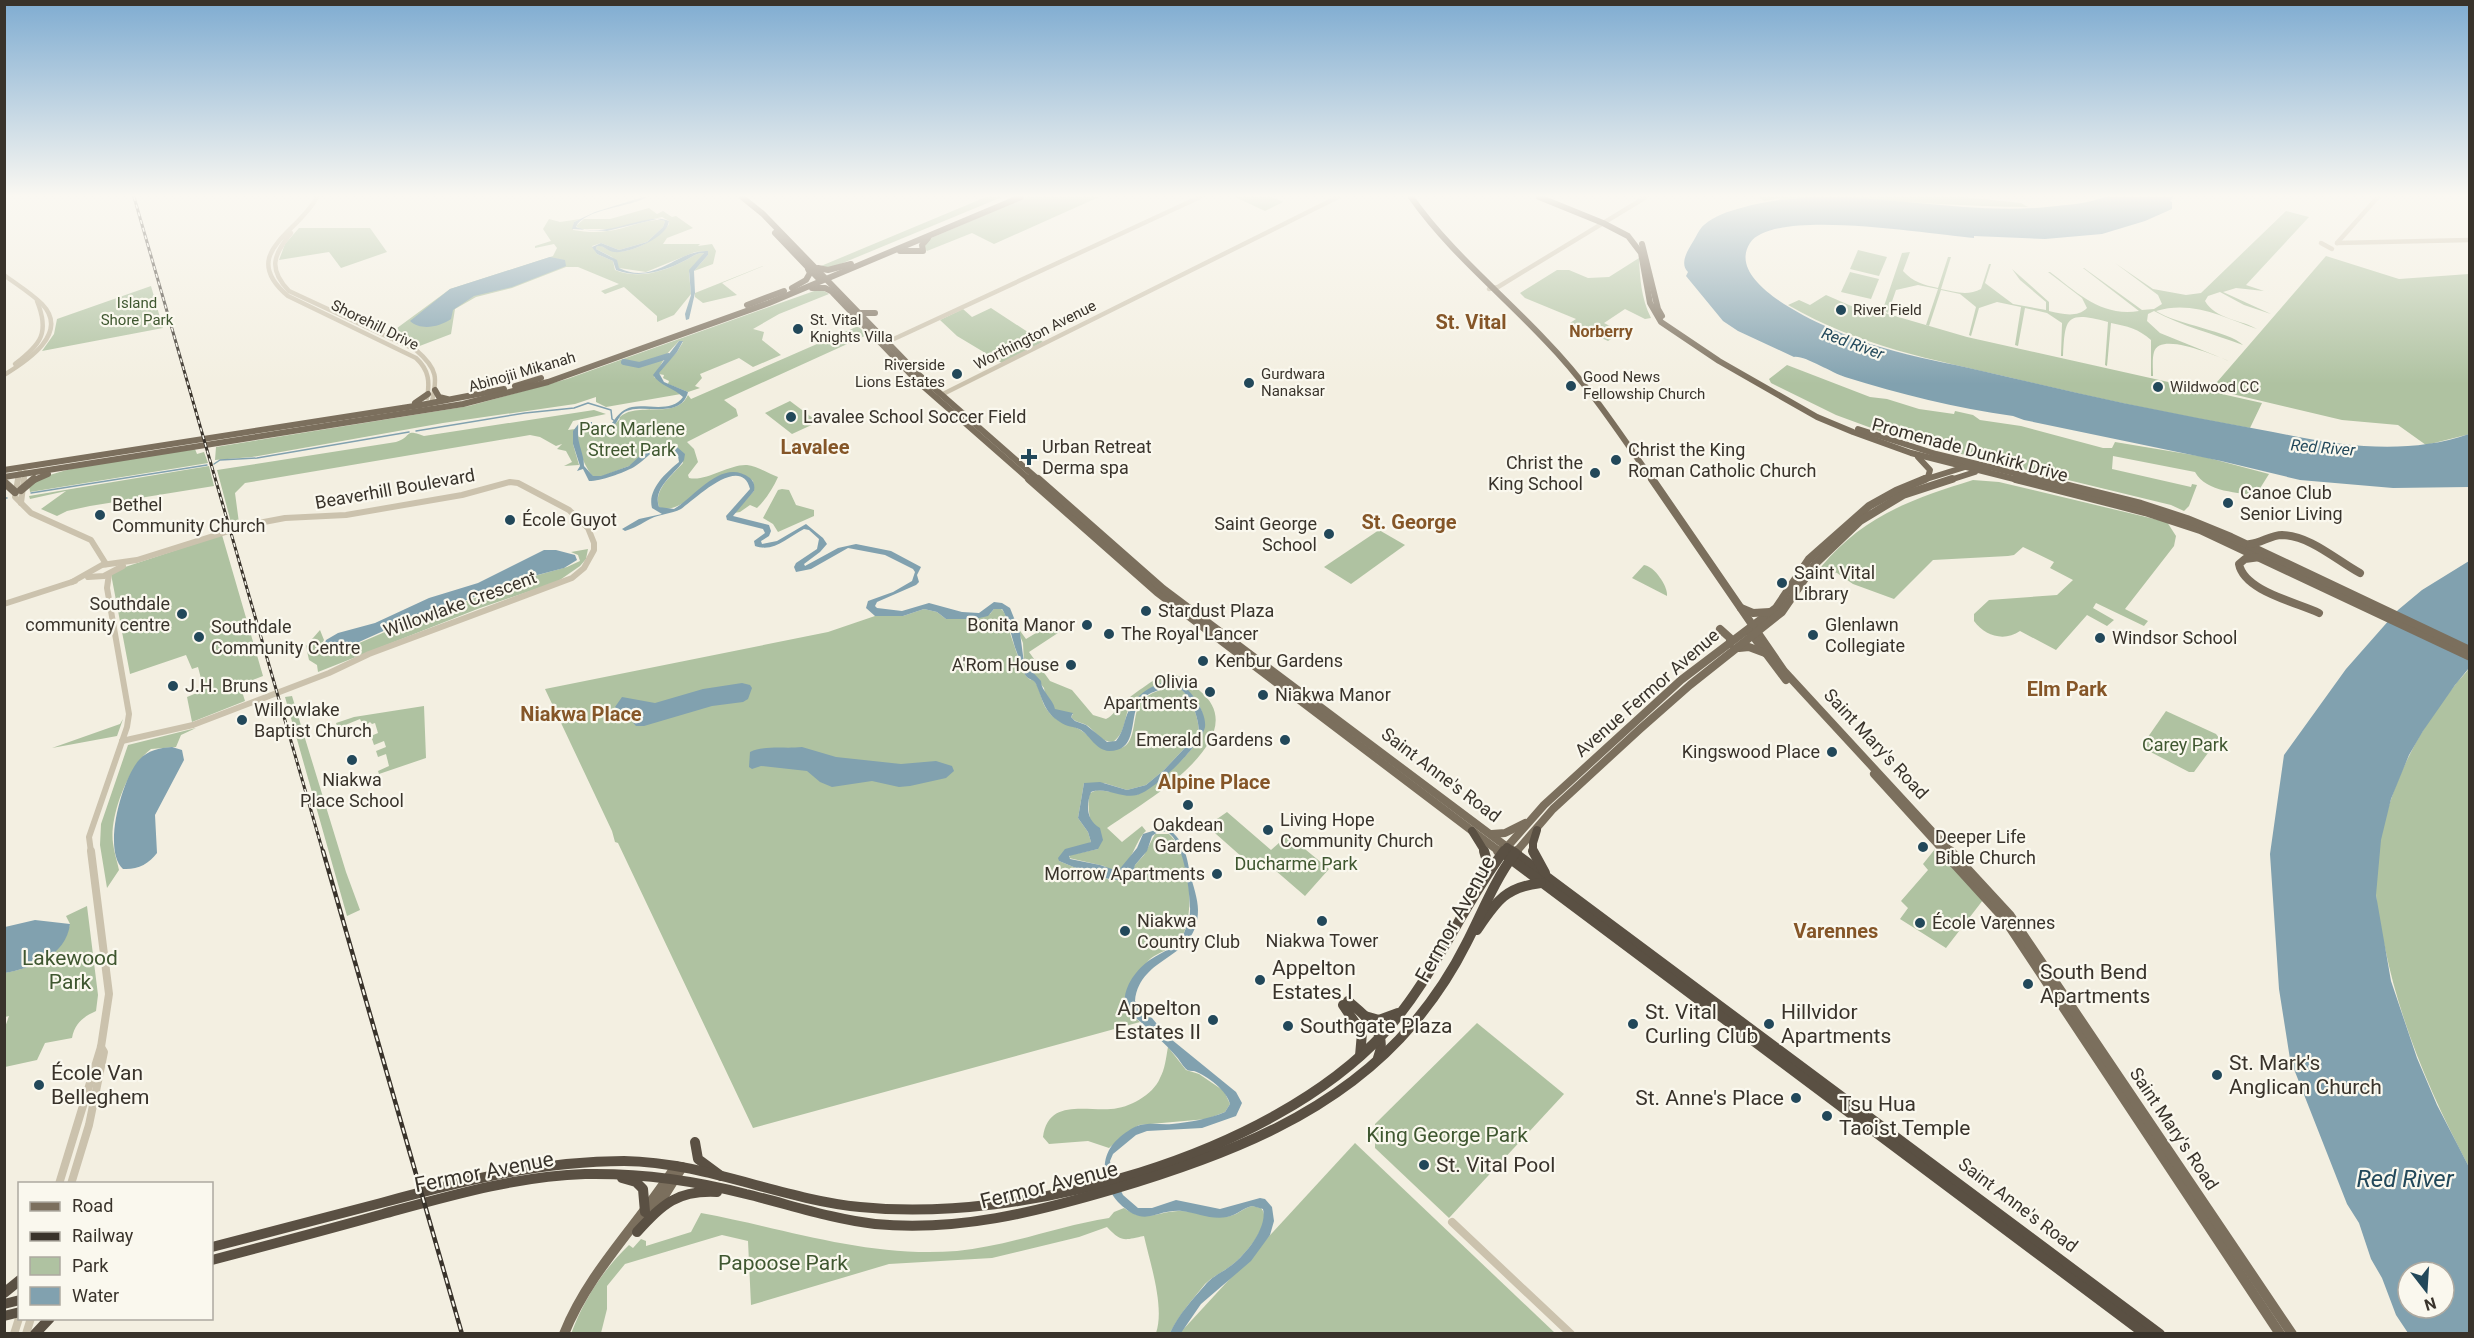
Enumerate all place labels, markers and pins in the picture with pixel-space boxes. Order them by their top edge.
place label: River Field [1853,301,1922,319]
marker: River Field [1834,303,1848,317]
place label: St. Vital Knights Villa [810,311,893,346]
marker: St. Vital Knights Villa [791,322,805,336]
place label: Riverside Lions Estates [855,356,945,391]
place label: Gurdwara Nanaksar [1261,365,1325,400]
marker: Riverside Lions Estates [950,367,964,381]
place label: Good News Fellowship Church [1583,368,1705,403]
marker: Gurdwara Nanaksar [1242,376,1256,390]
place label: Wildwood CC [2170,378,2259,396]
marker: Good News Fellowship Church [1564,379,1578,393]
marker: Wildwood CC [2151,380,2165,394]
place label: Lavalee School Soccer Field [803,406,1026,427]
marker: Lavalee School Soccer Field [784,410,798,424]
place label: Urban Retreat Derma spa [1042,436,1152,478]
place label: Christ the King Roman Catholic Church [1628,439,1816,481]
marker: Urban Retreat Derma spa [1020,448,1038,466]
place label: Christ the King School [1488,452,1583,494]
marker: Christ the King Roman Catholic Church [1609,453,1623,467]
marker: Christ the King School [1588,466,1602,480]
place label: Canoe Club Senior Living [2240,482,2343,524]
place label: Bethel Community Church [112,494,265,536]
marker: Canoe Club Senior Living [2221,496,2235,510]
marker: Bethel Community Church [93,508,107,522]
place label: École Guyot [522,509,617,530]
marker: École Guyot [503,513,517,527]
place label: Saint George School [1214,513,1317,555]
marker: Saint George School [1322,527,1336,541]
place label: Saint Vital Library [1794,562,1875,604]
marker: Saint Vital Library [1775,576,1789,590]
place label: Southdale community centre [25,593,170,635]
place label: Stardust Plaza [1158,600,1274,621]
marker: Stardust Plaza [1139,604,1153,618]
marker: Southdale community centre [175,607,189,621]
place label: Bonita Manor [967,614,1075,635]
place label: Glenlawn Collegiate [1825,614,1905,656]
place label: Southdale Community Centre [211,616,360,658]
marker: Bonita Manor [1080,618,1094,632]
place label: The Royal Lancer [1121,623,1258,644]
marker: The Royal Lancer [1102,627,1116,641]
place label: Windsor School [2112,627,2238,648]
marker: Glenlawn Collegiate [1806,628,1820,642]
marker: Southdale Community Centre [192,630,206,644]
marker: Windsor School [2093,631,2107,645]
place label: Kenbur Gardens [1215,650,1343,671]
place label: A'Rom House [952,654,1059,675]
marker: Kenbur Gardens [1196,654,1210,668]
marker: A'Rom House [1064,658,1078,672]
place label: Olivia Apartments [1103,671,1198,713]
place label: J.H. Bruns [185,675,268,696]
marker: J.H. Bruns [166,679,180,693]
place label: Niakwa Manor [1275,684,1391,705]
marker: Olivia Apartments [1203,685,1217,699]
marker: Niakwa Manor [1256,688,1270,702]
place label: Willowlake Baptist Church [254,699,372,741]
marker: Willowlake Baptist Church [235,713,249,727]
place label: Emerald Gardens [1136,729,1273,750]
marker: Emerald Gardens [1278,733,1292,747]
place label: Kingswood Place [1682,741,1820,762]
marker: Kingswood Place [1825,745,1839,759]
marker: Niakwa Place School [345,753,359,767]
place label: Niakwa Place School [300,769,404,811]
marker: Oakdean Gardens [1181,798,1195,812]
place label: Living Hope Community Church [1280,809,1433,851]
place label: Oakdean Gardens [1153,814,1223,856]
marker: Living Hope Community Church [1261,823,1275,837]
place label: Deeper Life Bible Church [1935,826,2036,868]
marker: Deeper Life Bible Church [1916,840,1930,854]
place label: Morrow Apartments [1044,863,1205,884]
marker: Morrow Apartments [1210,867,1224,881]
place label: Niakwa Country Club [1137,910,1240,952]
place label: École Varennes [1932,912,2055,933]
marker: Niakwa Tower [1315,914,1329,928]
marker: École Varennes [1913,916,1927,930]
marker: Niakwa Country Club [1118,924,1132,938]
place label: Niakwa Tower [1266,930,1378,951]
place label: Appelton Estates I [1272,956,1356,1004]
place label: South Bend Apartments [2040,960,2150,1008]
marker: Appelton Estates I [1253,973,1267,987]
marker: South Bend Apartments [2021,977,2035,991]
place label: Appelton Estates II [1114,996,1201,1044]
place label: St. Vital Curling Club [1645,1000,1758,1048]
place label: Hillvidor Apartments [1781,1000,1891,1048]
marker: Appelton Estates II [1206,1013,1220,1027]
place label: Southgate Plaza [1300,1014,1453,1038]
marker: St. Vital Curling Club [1626,1017,1640,1031]
marker: Hillvidor Apartments [1762,1017,1776,1031]
marker: Southgate Plaza [1281,1019,1295,1033]
place label: St. Mark's Anglican Church [2229,1051,2382,1099]
place label: École Van Belleghem [51,1061,149,1109]
marker: St. Mark's Anglican Church [2210,1068,2224,1082]
marker: École Van Belleghem [32,1078,46,1092]
place label: St. Anne's Place [1635,1086,1784,1110]
marker: St. Anne's Place [1789,1091,1803,1105]
place label: Tsu Hua Taoist Temple [1839,1092,1971,1140]
marker: Tsu Hua Taoist Temple [1820,1109,1834,1123]
place label: St. Vital Pool [1436,1153,1555,1177]
marker: St. Vital Pool [1417,1158,1431,1172]

